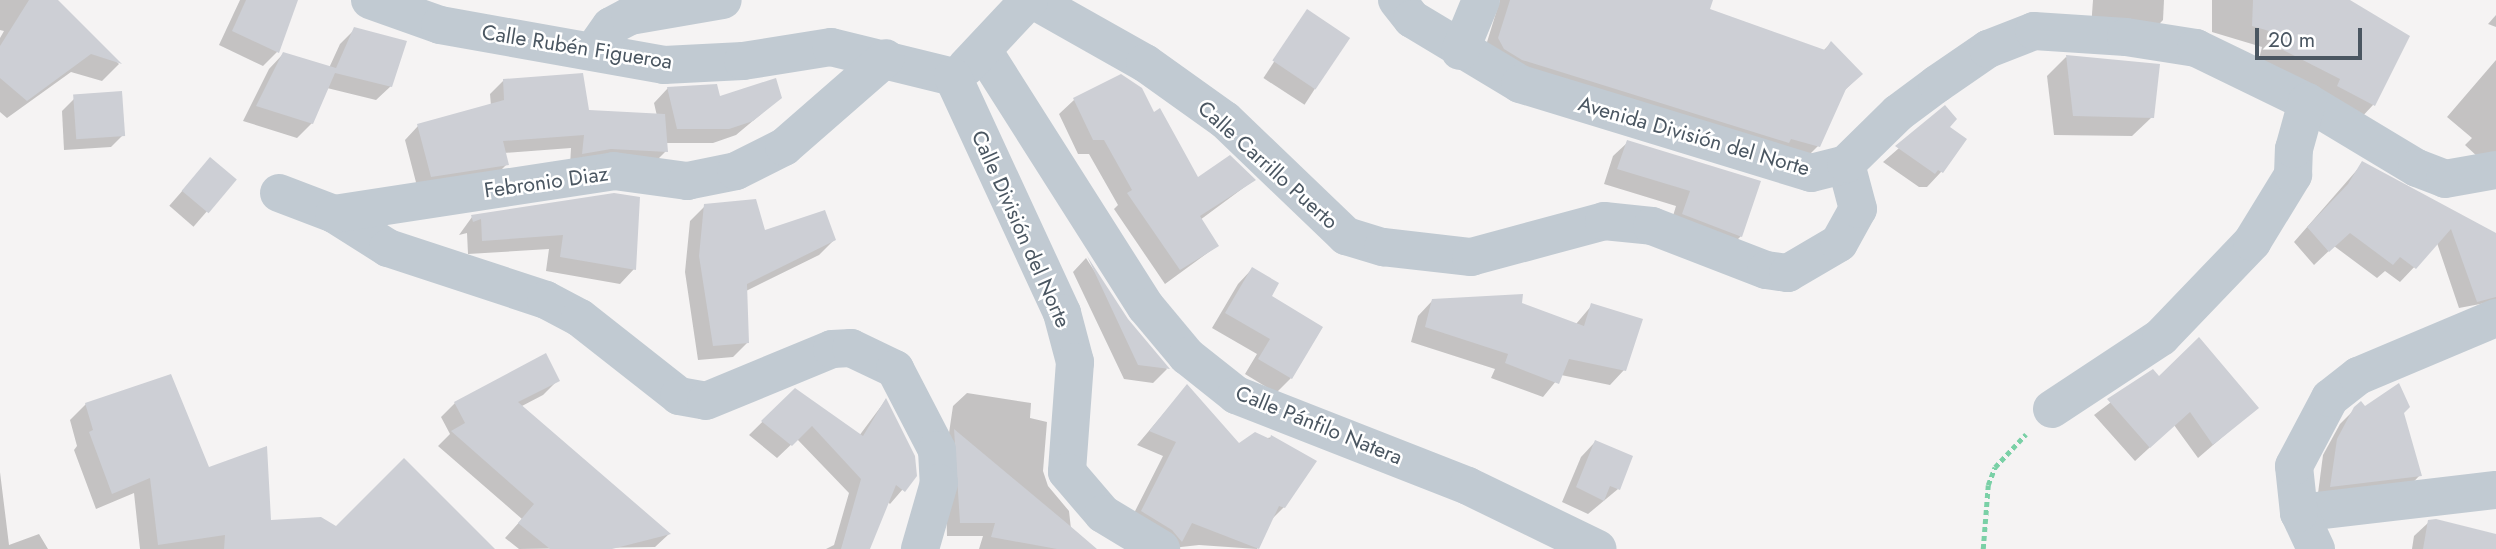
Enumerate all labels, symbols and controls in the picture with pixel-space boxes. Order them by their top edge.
scale bar [2258,14,2365,58]
street label: Calle Rubén Figueroa [480,20,674,74]
text: 20 m [2268,25,2315,55]
street label: Avenida División del Norte [1576,91,1812,181]
street label: Calle Carrillo Puerto [1193,96,1343,234]
street label: Calle División del Norte [966,127,1076,331]
street label: Febronio Diaz [482,161,610,203]
street label: Calle Pánfilo Natera [1232,380,1406,470]

